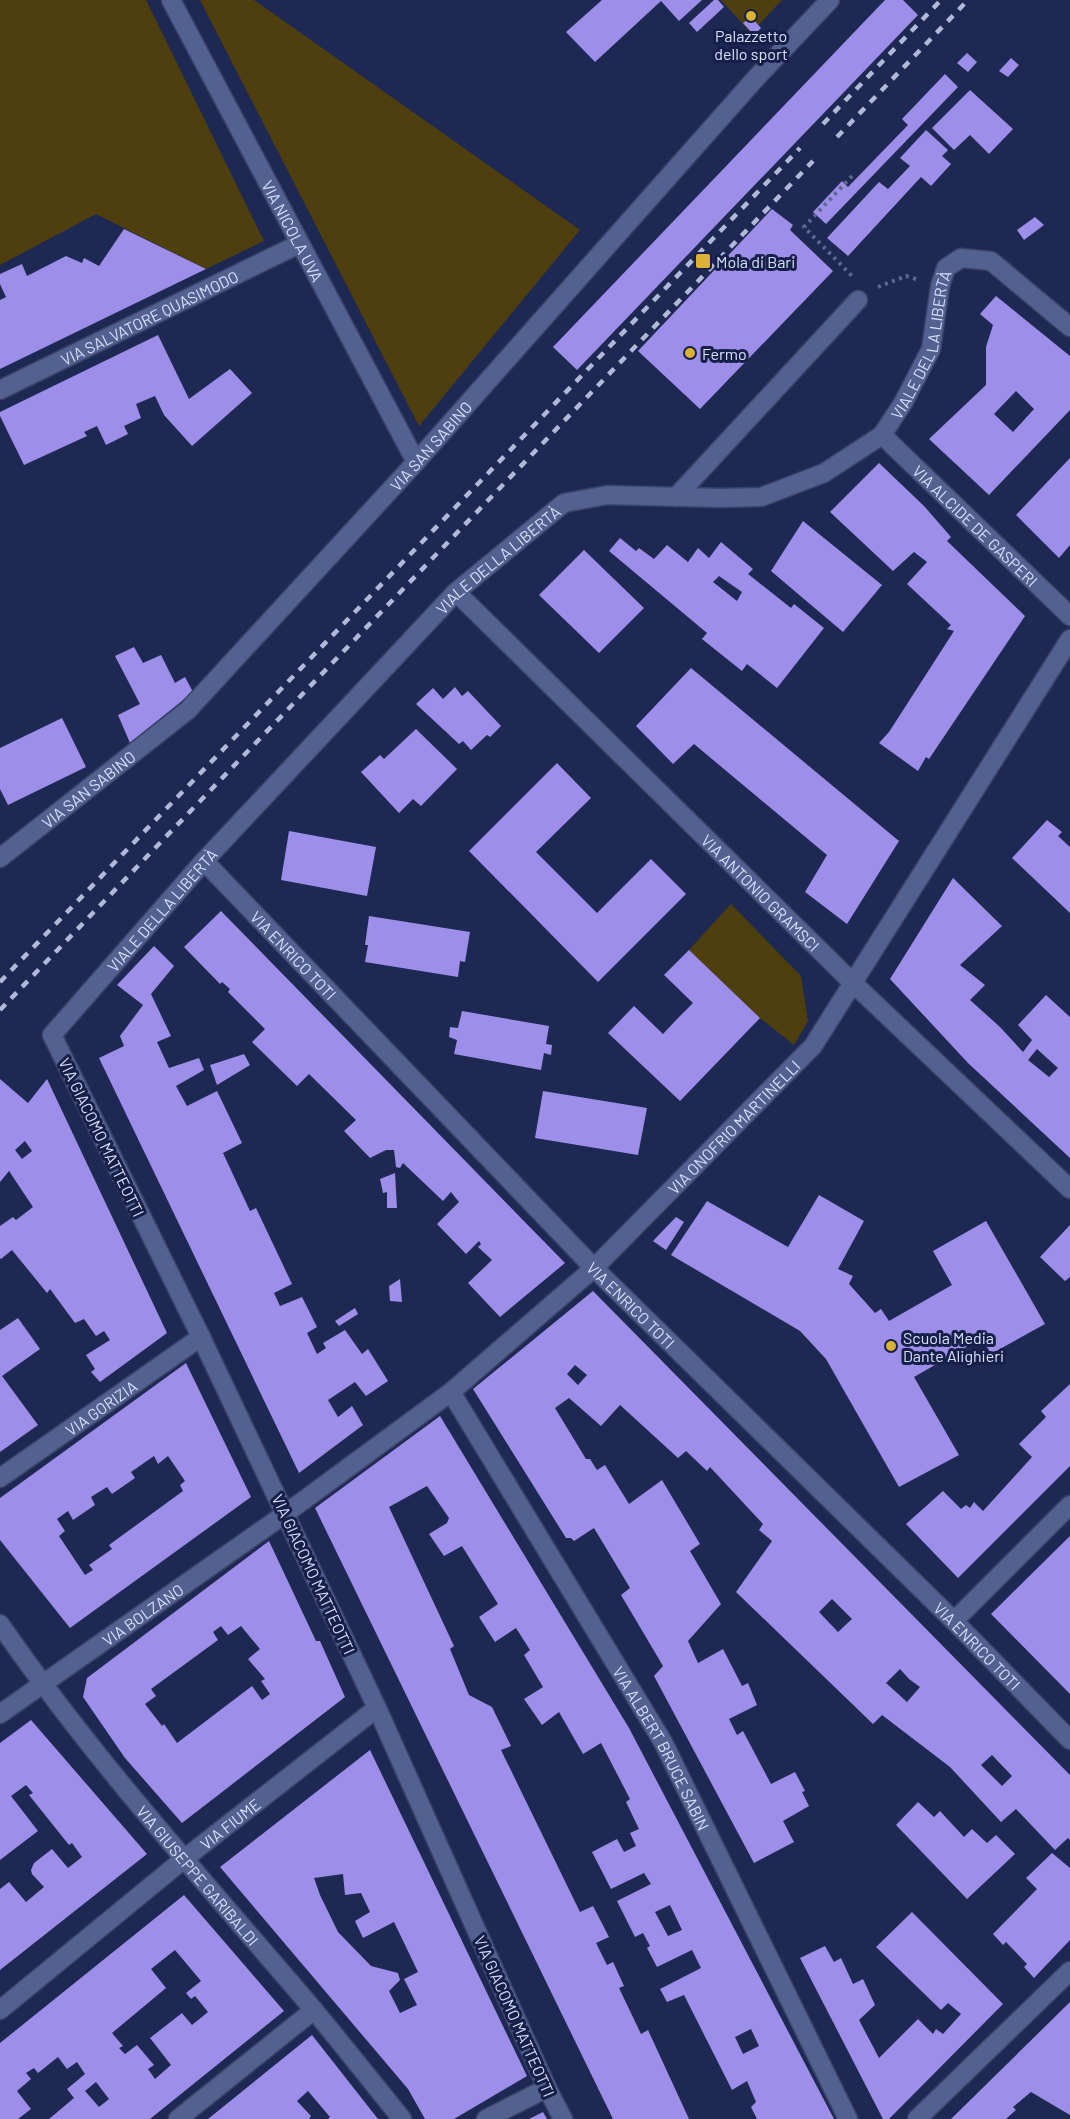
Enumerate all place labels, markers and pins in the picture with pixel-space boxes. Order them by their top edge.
marker: Palazzetto dello sport [744,9,758,23]
place label: Palazzetto dello sport [714,26,788,63]
marker: Mola di Bari [694,252,712,270]
place label: Mola di Bari [716,252,795,271]
place label: Fermo [702,344,747,363]
marker: Fermo [683,346,697,360]
place label: Scuola Media Dante Alighieri [903,1328,1004,1365]
marker: Scuola Media Dante Alighieri [884,1339,898,1353]

